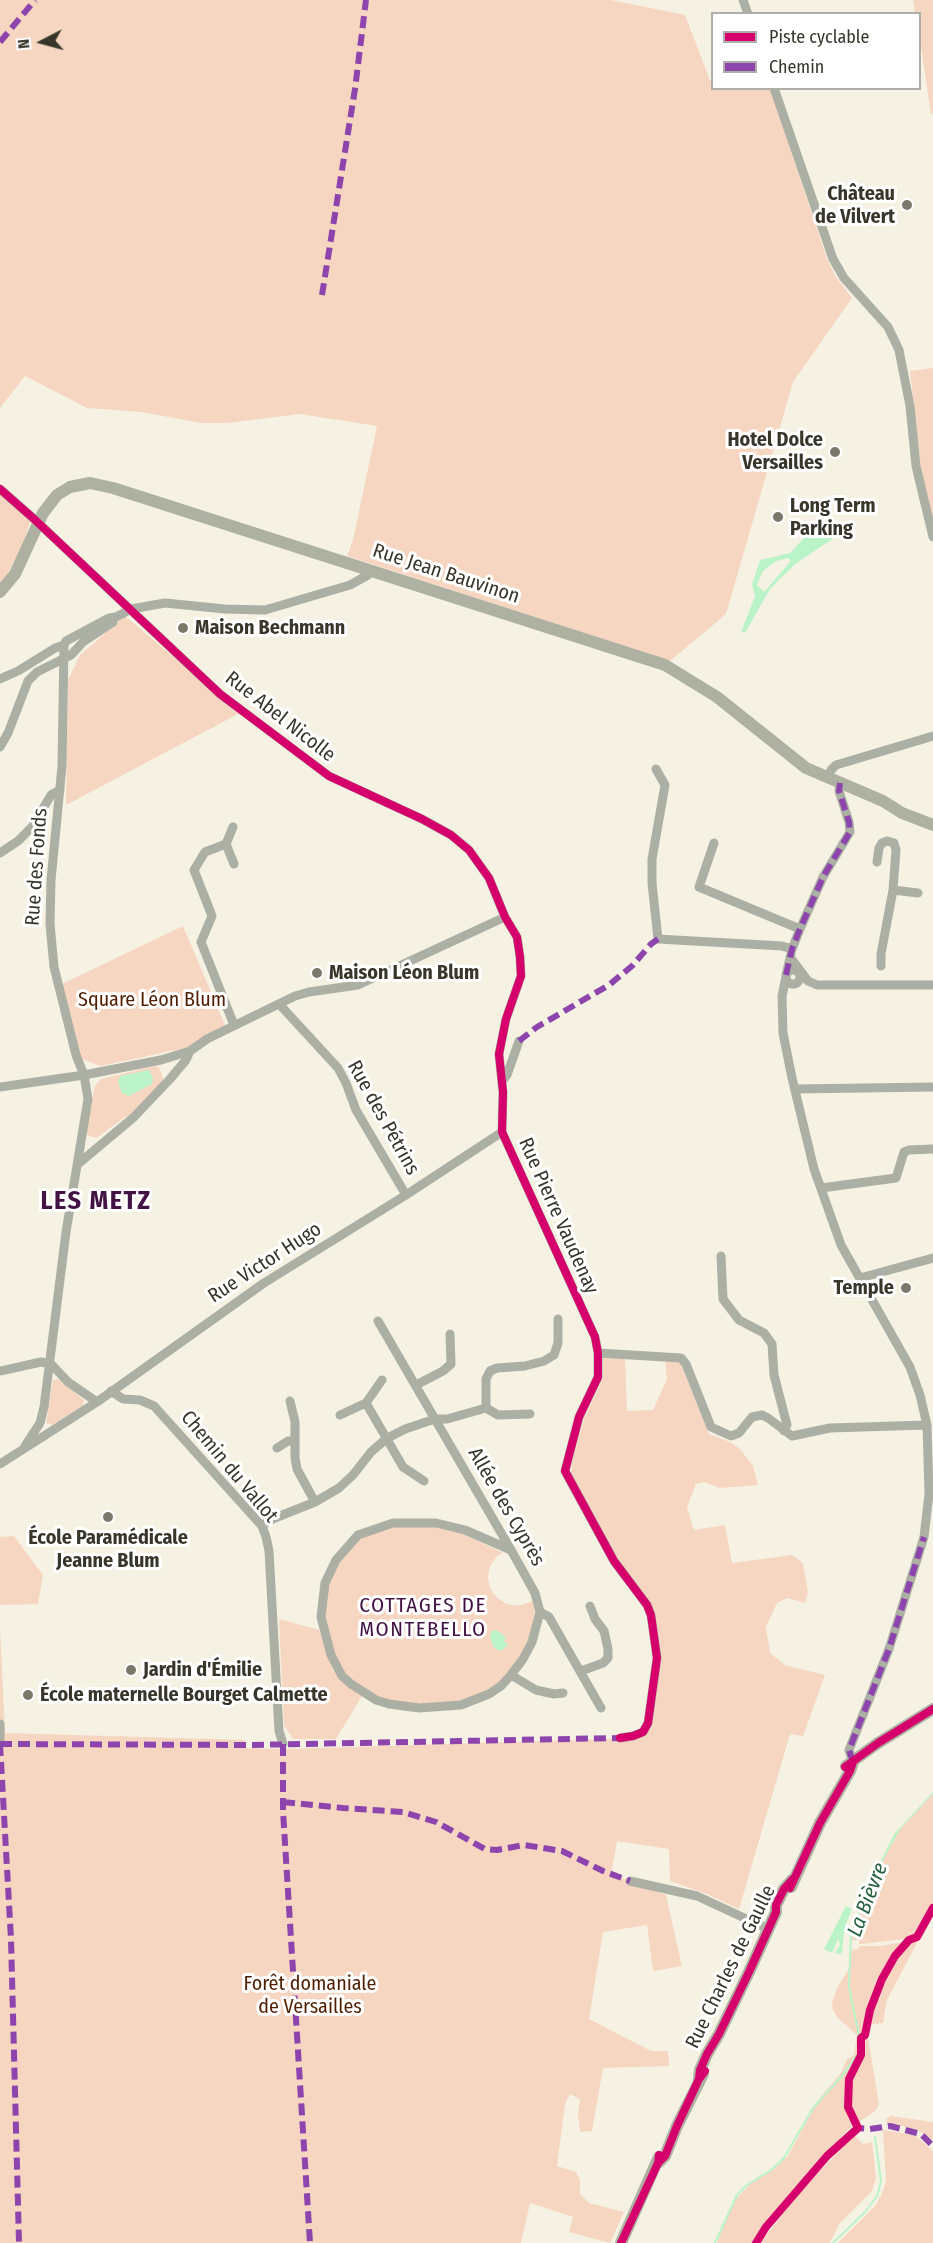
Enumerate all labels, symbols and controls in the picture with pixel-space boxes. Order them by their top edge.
north arrow [12,12,72,72]
legend [711,12,921,90]
text: Piste cyclable [769,26,869,48]
text: N [14,38,34,50]
text: Chemin [769,56,824,78]
place label: Château de Vilvert [815,182,895,229]
marker: Château de Vilvert [900,198,914,212]
place label: Hotel Dolce Versailles [727,428,823,475]
marker: Hotel Dolce Versailles [828,445,842,459]
place label: Long Term Parking [790,494,876,541]
marker: Long Term Parking [771,510,785,524]
street label: Rue Jean Bauvinon [370,539,522,609]
place label: Maison Bechmann [195,616,345,640]
marker: Maison Bechmann [176,621,190,635]
street label: Rue Abel Nicolle [220,667,340,767]
street label: Rue des Fonds [21,807,53,927]
place label: Maison Léon Blum [329,961,479,985]
marker: Maison Léon Blum [310,966,324,980]
park label: Square Léon Blum [78,988,226,1012]
street label: Rue des Pétrins [342,1057,424,1179]
street label: Rue Pierre Vaudenay [513,1134,603,1298]
district label: LES METZ [40,1186,152,1218]
street label: Rue Victor Hugo [204,1217,326,1309]
place label: Temple [834,1276,894,1300]
marker: Temple [899,1281,913,1295]
street label: Chemin du Vallot [175,1406,283,1528]
street label: Allée des Cyprès [462,1443,550,1571]
marker: École Paramédicale Jeanne Blum [101,1510,115,1524]
place label: École Paramédicale Jeanne Blum [28,1526,188,1573]
district label: COTTAGES DE MONTEBELLO [359,1593,487,1643]
place label: Jardin d'Émilie [143,1658,262,1682]
marker: Jardin d'Émilie [124,1663,138,1677]
place label: École maternelle Bourget Calmette [40,1683,328,1707]
marker: École maternelle Bourget Calmette [21,1688,35,1702]
water label: La Bièvre [842,1859,894,1941]
street label: Rue Charles de Gaulle [681,1881,781,2053]
park label: Forêt domaniale de Versailles [244,1972,376,2019]

